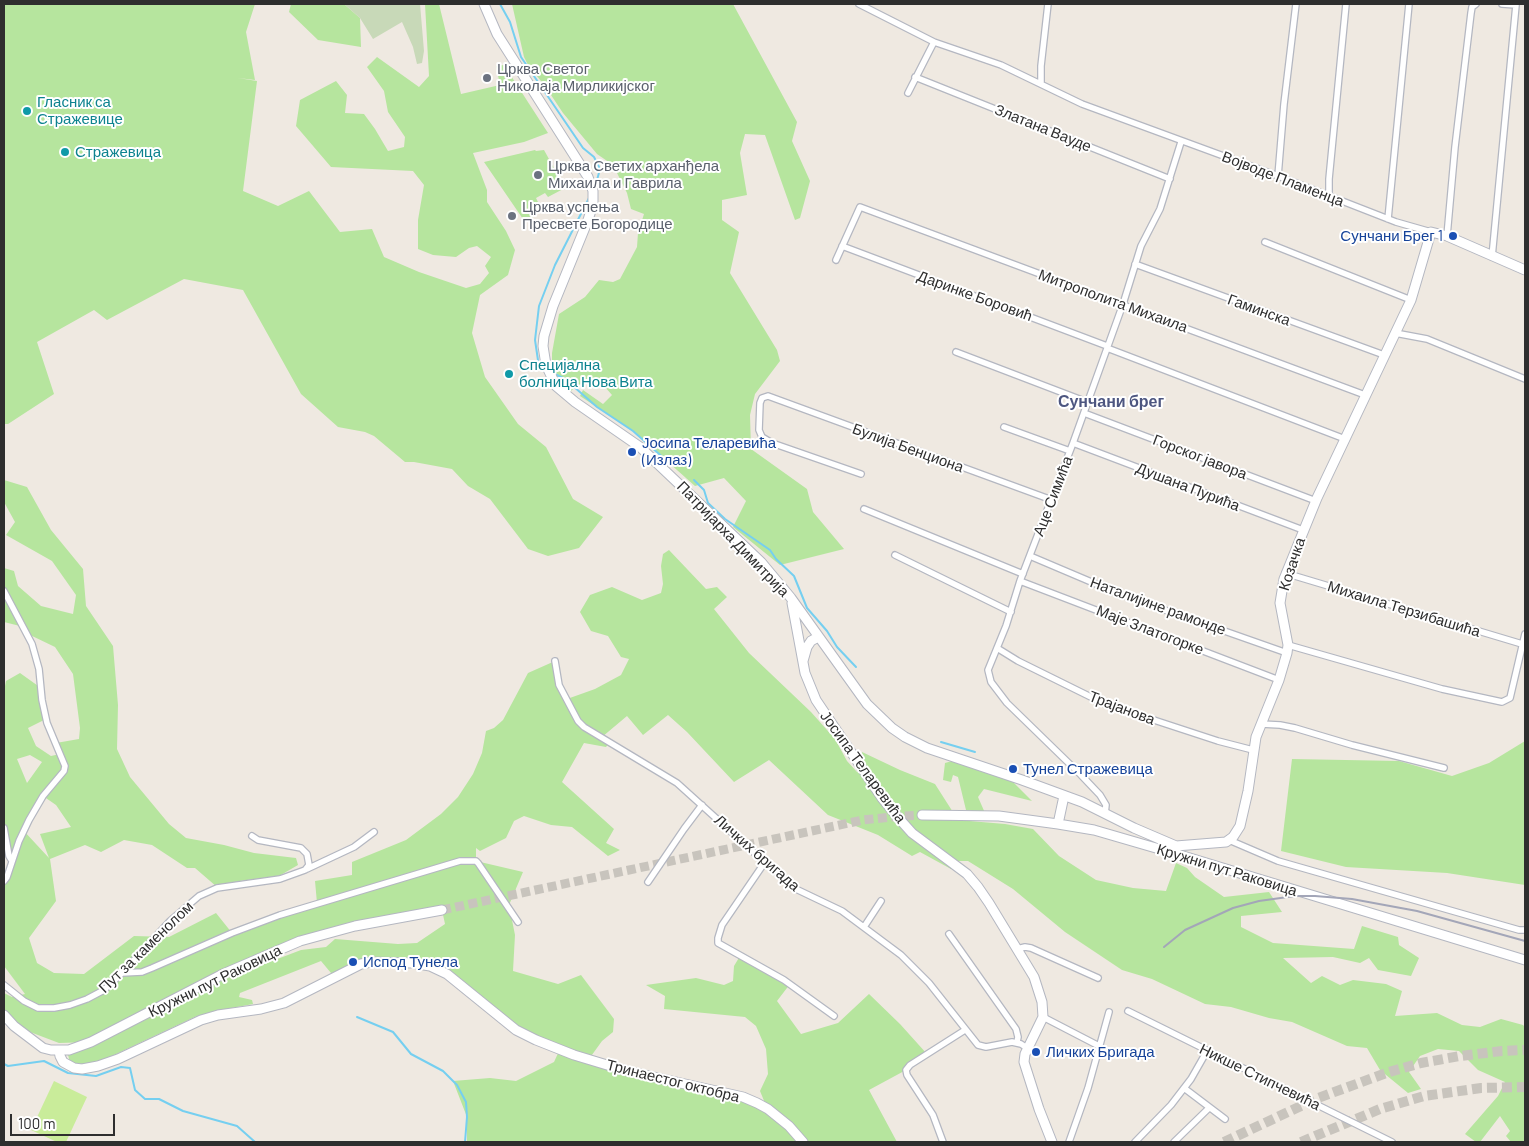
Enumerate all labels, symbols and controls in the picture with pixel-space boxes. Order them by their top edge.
place label: Црква Светог Николаја Мирликијског [497,60,655,95]
marker: Црква Светог Николаја Мирликијског [481,72,493,84]
place label: Гласник са Стражевице [37,93,123,128]
street label: Златана Вауде [992,100,1094,156]
marker: Гласник са Стражевице [21,105,33,117]
place label: Стражевица [75,143,161,161]
marker: Стражевица [59,146,71,158]
street label: Војводе Пламенца [1219,147,1347,211]
place label: Црква Светих арханђела Михаила и Гаврила [548,157,719,192]
marker: Црква Светих арханђела Михаила и Гаврила [532,169,544,181]
place label: Црква успења Пресвете Богородице [522,198,673,233]
marker: Црква успења Пресвете Богородице [506,210,518,222]
place label: Сунчани Брег 1 [1340,227,1443,245]
marker: Сунчани Брег 1 [1447,230,1459,242]
street label: Митрополита Михаила [1036,266,1190,336]
street label: Даринке Боровић [915,267,1035,325]
street label: Гаминска [1225,290,1293,330]
place label: Специјална болница Нова Вита [519,356,653,391]
marker: Специјална болница Нова Вита [503,368,515,380]
district label: Сунчани брег [1058,392,1164,412]
street label: Булија Бенциона [850,420,966,476]
street label: Горског јавора [1150,431,1250,483]
place label: Јосипа Теларевића (Излаз) [642,434,776,469]
marker: Јосипа Теларевића (Излаз) [626,446,638,458]
street label: Аце Симића [1029,453,1077,539]
street label: Душана Пурића [1134,459,1242,515]
street label: Патријарха Димитрија [673,478,793,600]
street label: Козачка [1275,535,1309,593]
street label: Наталијине рамонде [1088,573,1228,639]
street label: Михаила Терзибашића [1325,577,1483,641]
street label: Маје Златогорке [1094,601,1206,659]
street label: Трајанова [1086,687,1158,729]
street label: Јосипа Теларевића [816,707,910,827]
place label: Тунел Стражевица [1023,760,1153,778]
marker: Тунел Стражевица [1007,763,1019,775]
street label: Личких бригада [711,811,803,895]
street label: Кружни пут Раковица [1155,840,1299,900]
street label: Пут за каменолом [95,897,197,997]
street label: Кружни пут Раковица [145,941,285,1021]
place label: Испод Тунела [363,953,458,971]
marker: Испод Тунела [347,956,359,968]
street label: Никше Стипчевића [1196,1040,1324,1114]
place label: Личких Бригада [1046,1043,1155,1061]
marker: Личких Бригада [1030,1046,1042,1058]
street label: Тринаестог октобра [605,1056,741,1106]
scale bar [12,1104,118,1136]
text: 100 m [18,1114,56,1132]

